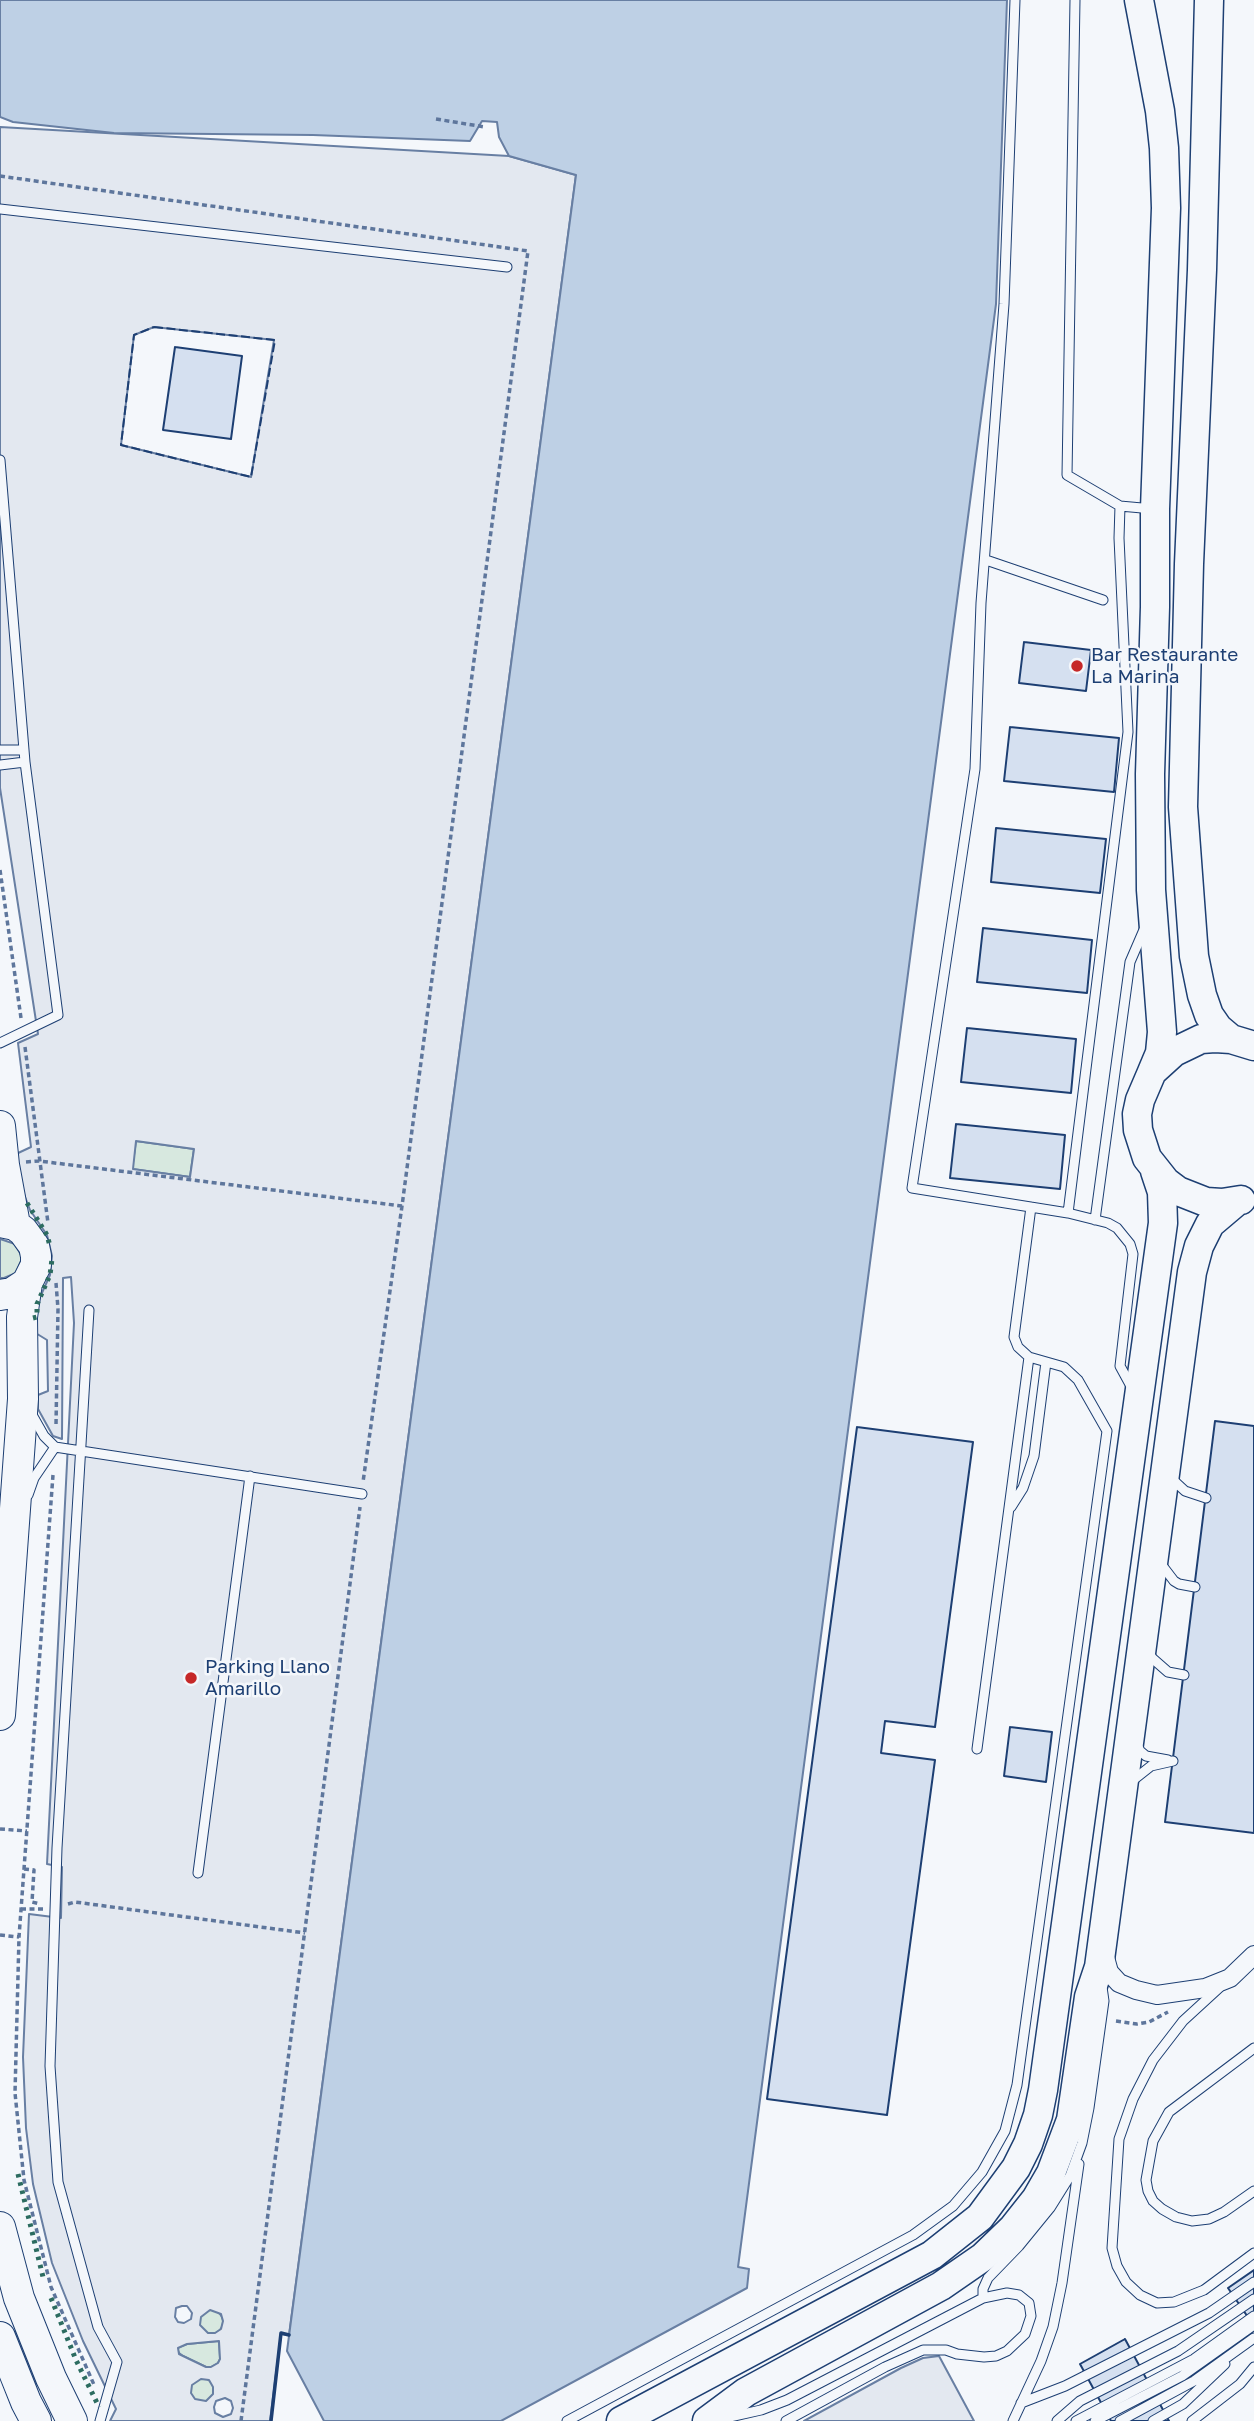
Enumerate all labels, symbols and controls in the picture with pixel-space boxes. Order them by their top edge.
place label: Bar Restaurante La Marina [1091,644,1238,688]
marker: Bar Restaurante La Marina [1069,658,1085,674]
place label: Parking Llano Amarillo [205,1656,330,1700]
marker: Parking Llano Amarillo [183,1670,199,1686]

